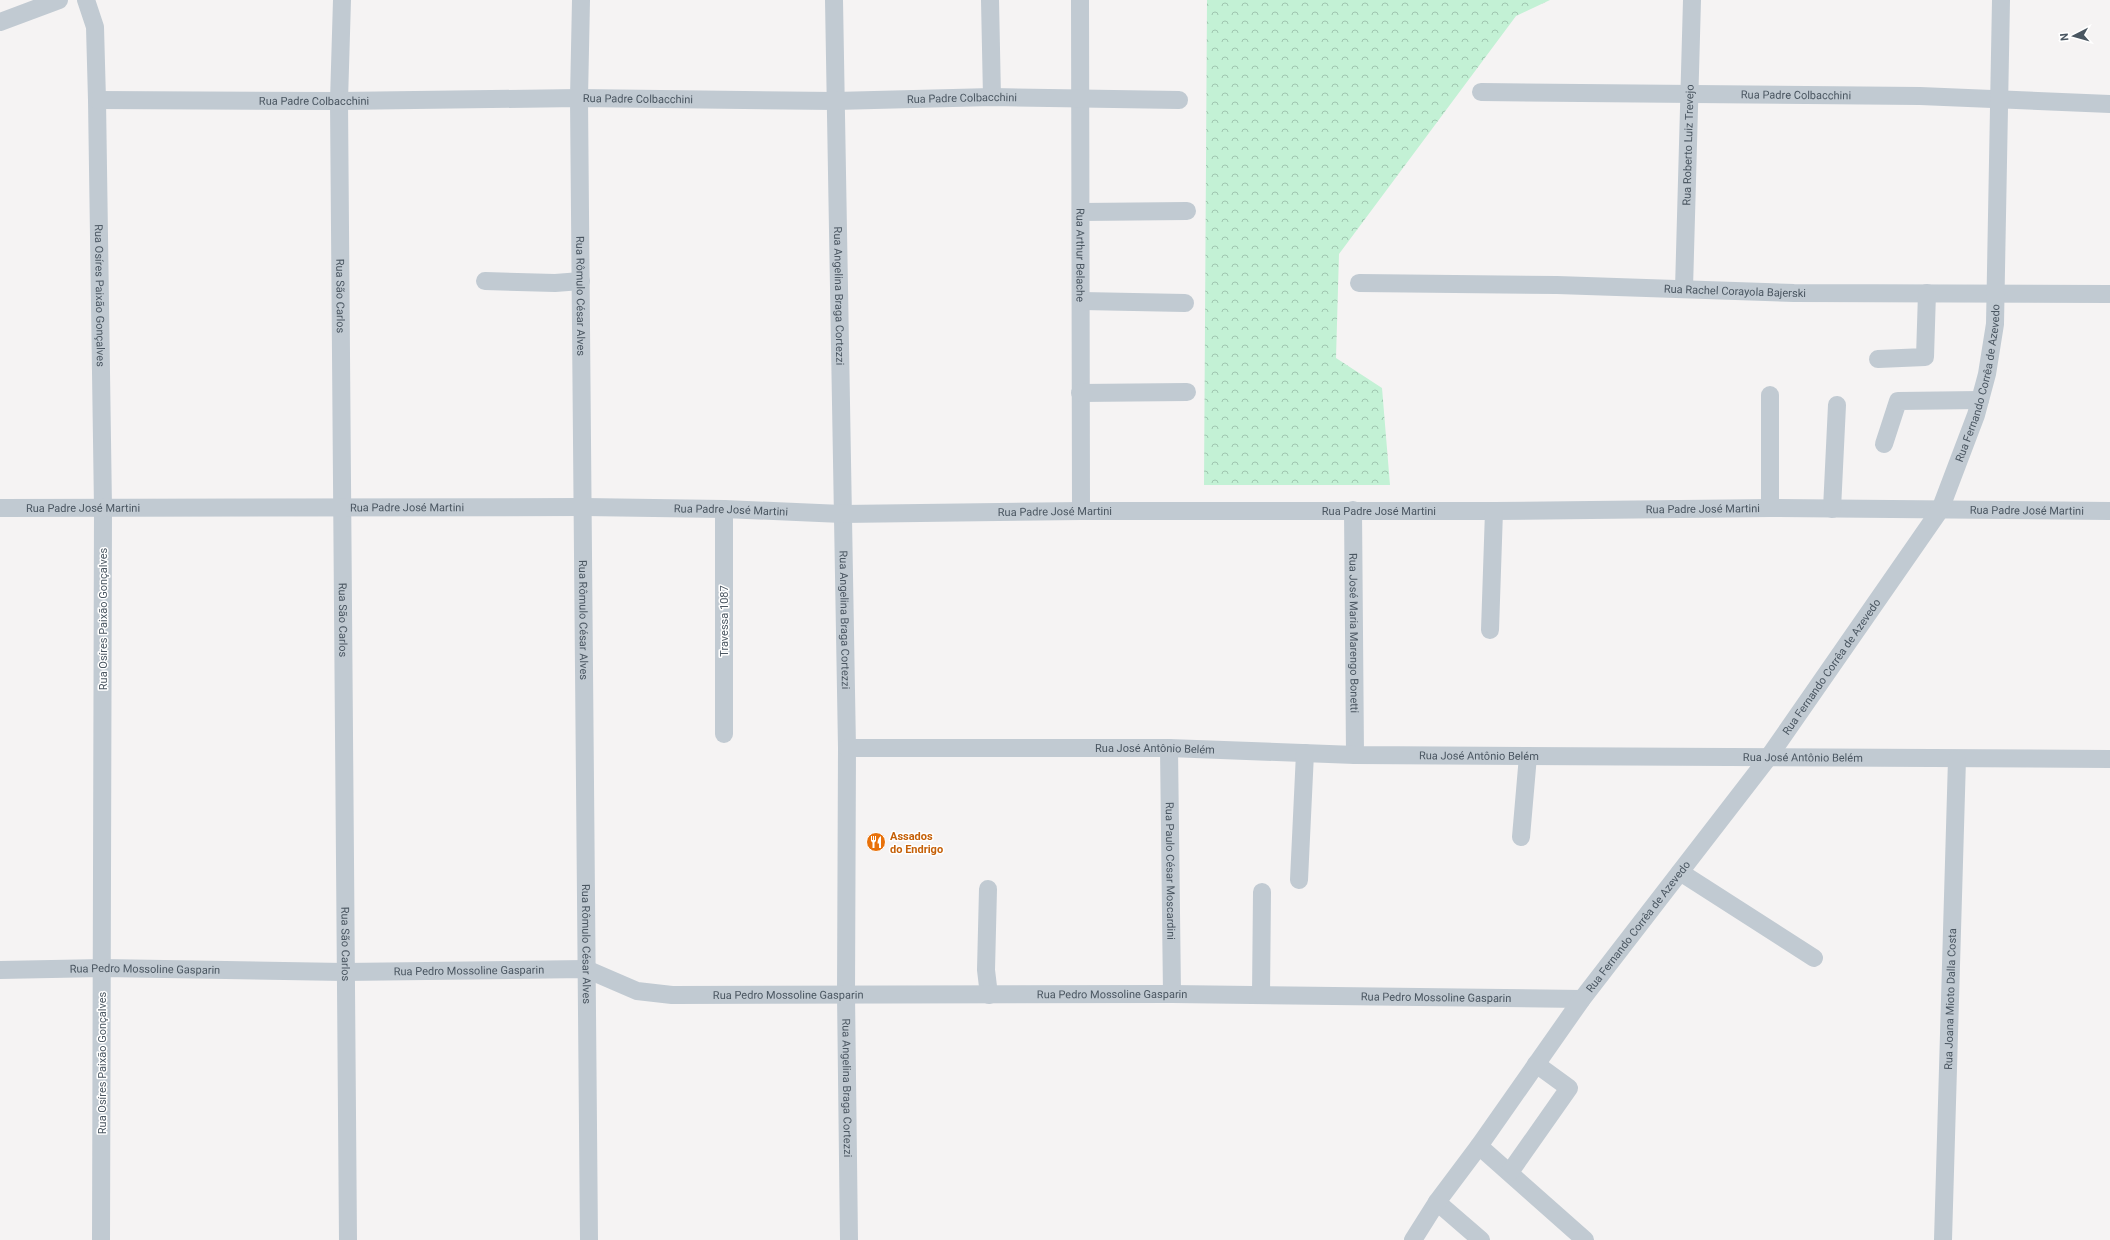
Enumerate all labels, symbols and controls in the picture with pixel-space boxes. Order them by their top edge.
north arrow [2054,16,2094,56]
text: N [2058,32,2071,42]
street label: Rua Roberto Luiz Trevejo [1680,84,1697,206]
street label: Rua Padre Colbacchini [1741,88,1851,102]
street label: Rua Padre Colbacchini [907,91,1017,106]
street label: Rua Padre Colbacchini [583,92,693,106]
street label: Rua Padre Colbacchini [259,95,369,108]
street label: Rua Arthur Belache [1073,208,1087,302]
street label: Rua Osíres Paixão Gonçalves [92,224,107,367]
street label: Rua Angelina Braga Cortezzi [831,226,846,365]
street label: Rua Rômulo César Alves [573,236,587,356]
street label: Rua São Carlos [333,259,347,334]
street label: Rua Rachel Corayola Bajerski [1664,283,1806,300]
street label: Rua Fernando Corrêa de Azevedo [1953,304,2002,464]
street label: Rua Padre José Martini [350,501,464,514]
street label: Rua Padre José Martini [26,502,140,515]
street label: Rua Padre José Martini [674,502,788,519]
street label: Rua Padre José Martini [1646,502,1760,516]
street label: Rua Padre José Martini [1970,504,2084,518]
street label: Rua Padre José Martini [998,505,1112,519]
street label: Rua Padre José Martini [1322,505,1436,518]
street label: Rua Osíres Paixão Gonçalves [97,547,110,690]
street label: Rua Angelina Braga Cortezzi [837,550,852,689]
street label: Rua José Maria Marengo Bonetti [1346,553,1361,713]
street label: Rua Rômulo César Alves [576,560,590,680]
street label: Rua São Carlos [336,583,349,658]
street label: Travessa 1087 [718,585,731,657]
street label: Rua Fernando Corrêa de Azevedo [1780,596,1883,738]
street label: Rua José Antônio Belém [1095,742,1215,757]
street label: Rua José Antônio Belém [1419,749,1539,763]
street label: Rua José Antônio Belém [1743,751,1863,765]
street label: Rua Paulo César Moscardini [1163,802,1177,940]
place label: Assados do Endrigo [890,830,943,856]
restaurant icon: Assados do Endrigo [865,831,887,853]
street label: Rua Fernando Corrêa de Azevedo [1583,858,1693,995]
street label: Rua Rômulo César Alves [579,884,593,1004]
street label: Rua São Carlos [338,907,352,982]
street label: Rua Joana Mioto Dalla Costa [1942,928,1959,1070]
street label: Rua Pedro Mossoline Gasparin [70,962,220,977]
street label: Rua Pedro Mossoline Gasparin [394,964,544,978]
street label: Rua Pedro Mossoline Gasparin [1037,988,1188,1001]
street label: Rua Pedro Mossoline Gasparin [713,989,863,1002]
street label: Rua Pedro Mossoline Gasparin [1361,990,1511,1005]
street label: Rua Osíres Paixão Gonçalves [96,991,109,1134]
street label: Rua Angelina Braga Cortezzi [839,1018,854,1157]

